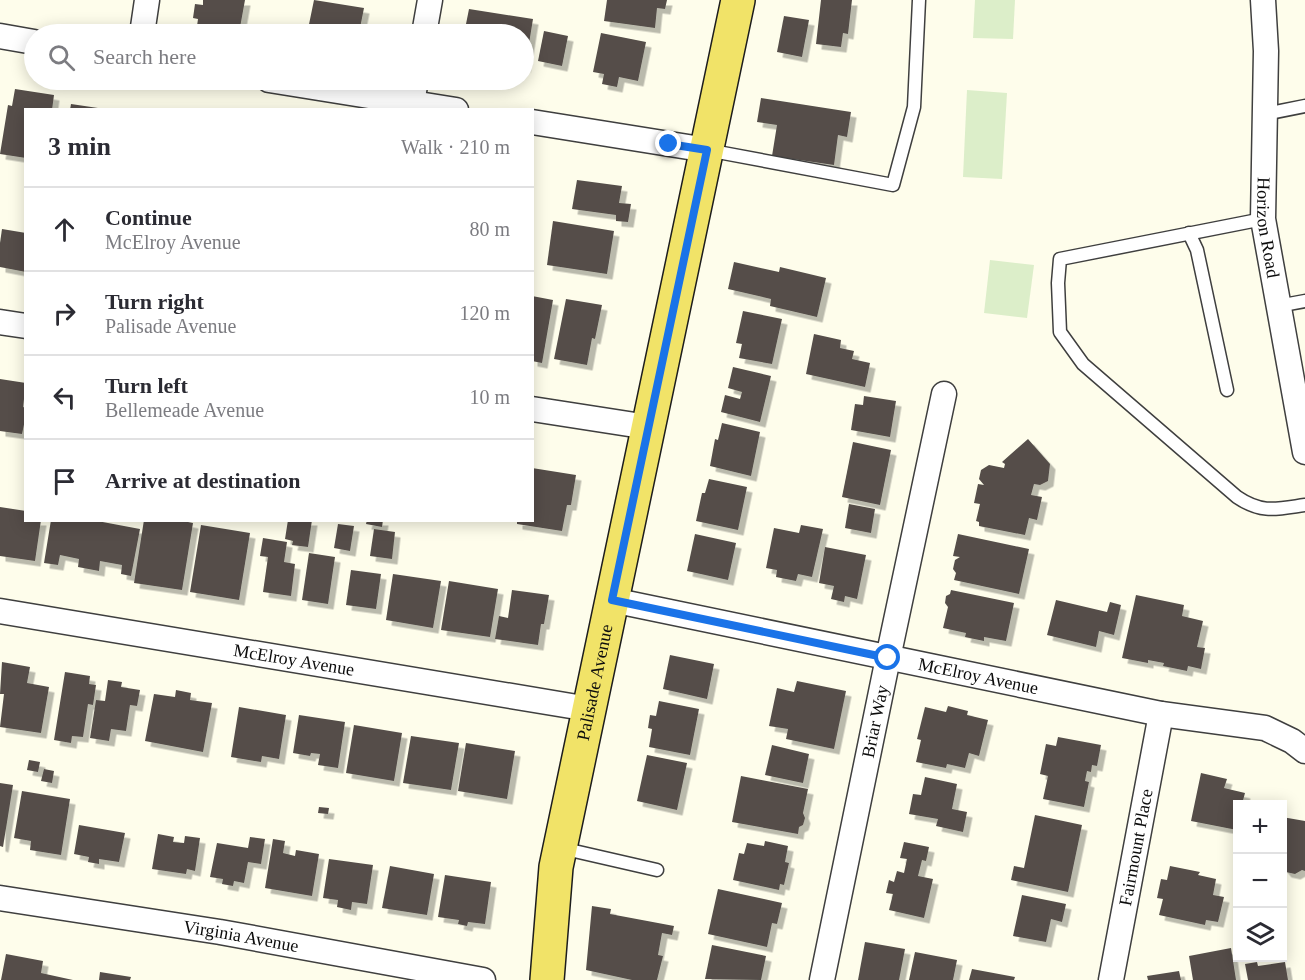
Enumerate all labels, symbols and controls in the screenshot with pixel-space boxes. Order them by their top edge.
search box [24,24,534,90]
icon: search [45,41,78,74]
text: Search here [93,44,196,69]
route end [655,130,681,156]
text: 3 min [48,132,111,161]
text: Walk · 210 m [401,136,510,158]
street label: Horizon Road [1253,177,1283,279]
text: Continue [105,205,192,230]
icon: ahead [48,213,81,246]
text: 80 m [469,218,510,240]
text: McElroy Avenue [105,231,241,253]
text: Turn right [105,289,204,314]
icon: right [48,297,81,330]
text: 120 m [459,302,510,324]
text: Palisade Avenue [105,315,236,337]
text: Turn left [105,373,188,398]
icon: left [48,381,81,414]
text: 10 m [469,386,510,408]
text: Bellemeade Avenue [105,399,264,421]
icon: arrive [48,465,81,498]
text: Arrive at destination [105,468,301,493]
street label: Palisade Avenue [573,622,617,742]
street label: McElroy Avenue [232,640,356,680]
route start [874,644,900,670]
street label: McElroy Avenue [916,654,1040,698]
street label: Briar Way [858,683,892,760]
street label: Fairmount Place [1115,787,1157,907]
map controls [1233,800,1287,962]
button: + [1233,800,1287,854]
button: − [1233,854,1287,908]
button: layers [1233,908,1287,962]
street label: Virginia Avenue [182,916,300,956]

